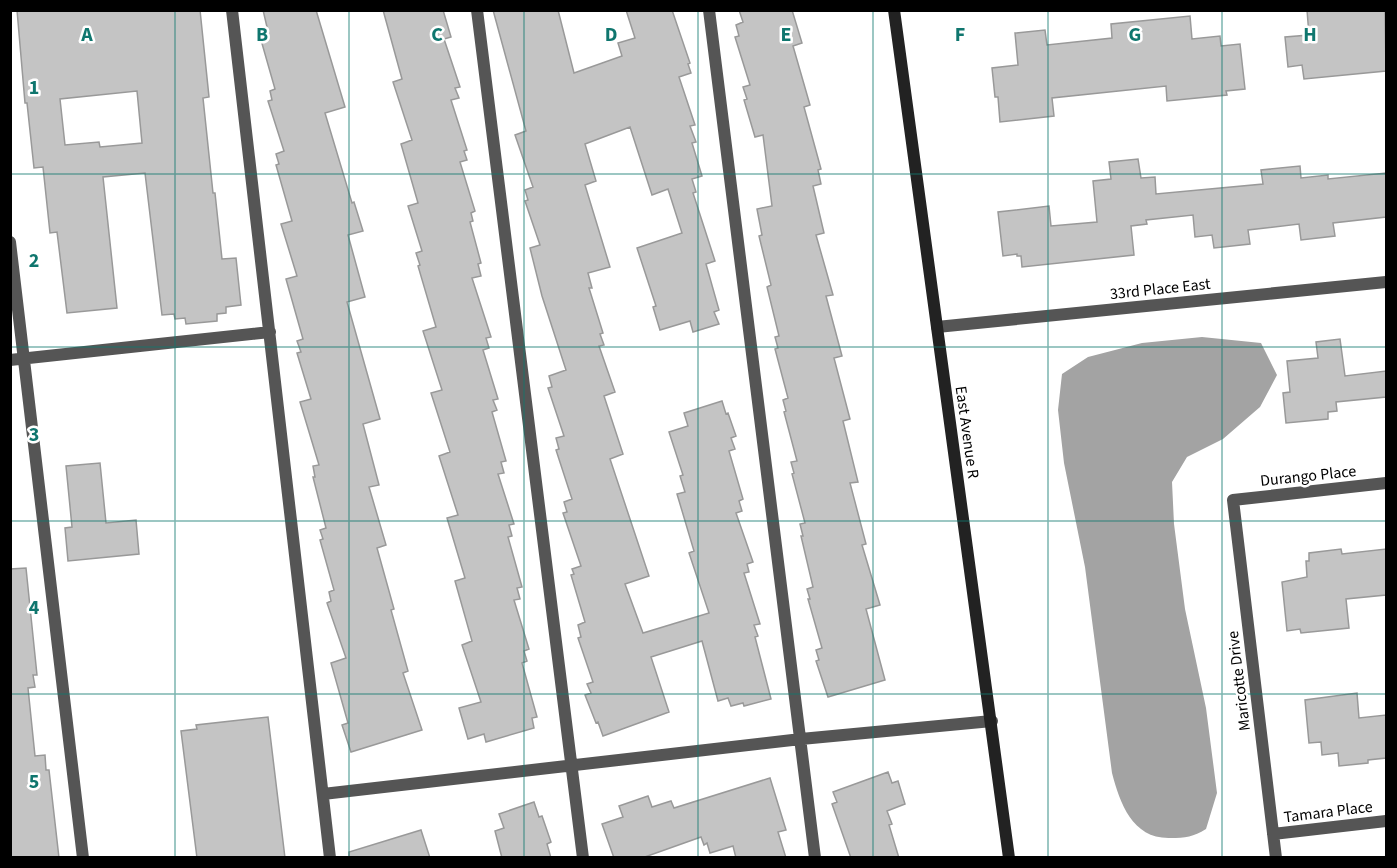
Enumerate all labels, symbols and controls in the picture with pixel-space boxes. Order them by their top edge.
text: A [80,21,93,49]
text: B [256,21,268,49]
text: C [431,21,443,49]
text: D [605,21,617,49]
text: E [781,21,791,49]
text: F [955,21,965,49]
text: G [1129,21,1141,49]
text: H [1303,21,1317,49]
text: 1 [29,74,39,102]
text: 2 [29,247,39,275]
street label: 33rd Place East [1109,273,1212,305]
street label: East Avenue R [950,385,984,480]
text: 3 [29,421,39,449]
street label: Durango Place [1259,460,1357,492]
text: 4 [29,594,40,622]
street label: Maricotte Drive [1222,630,1256,732]
text: 5 [29,768,39,796]
street label: Tamara Place [1282,796,1374,828]

